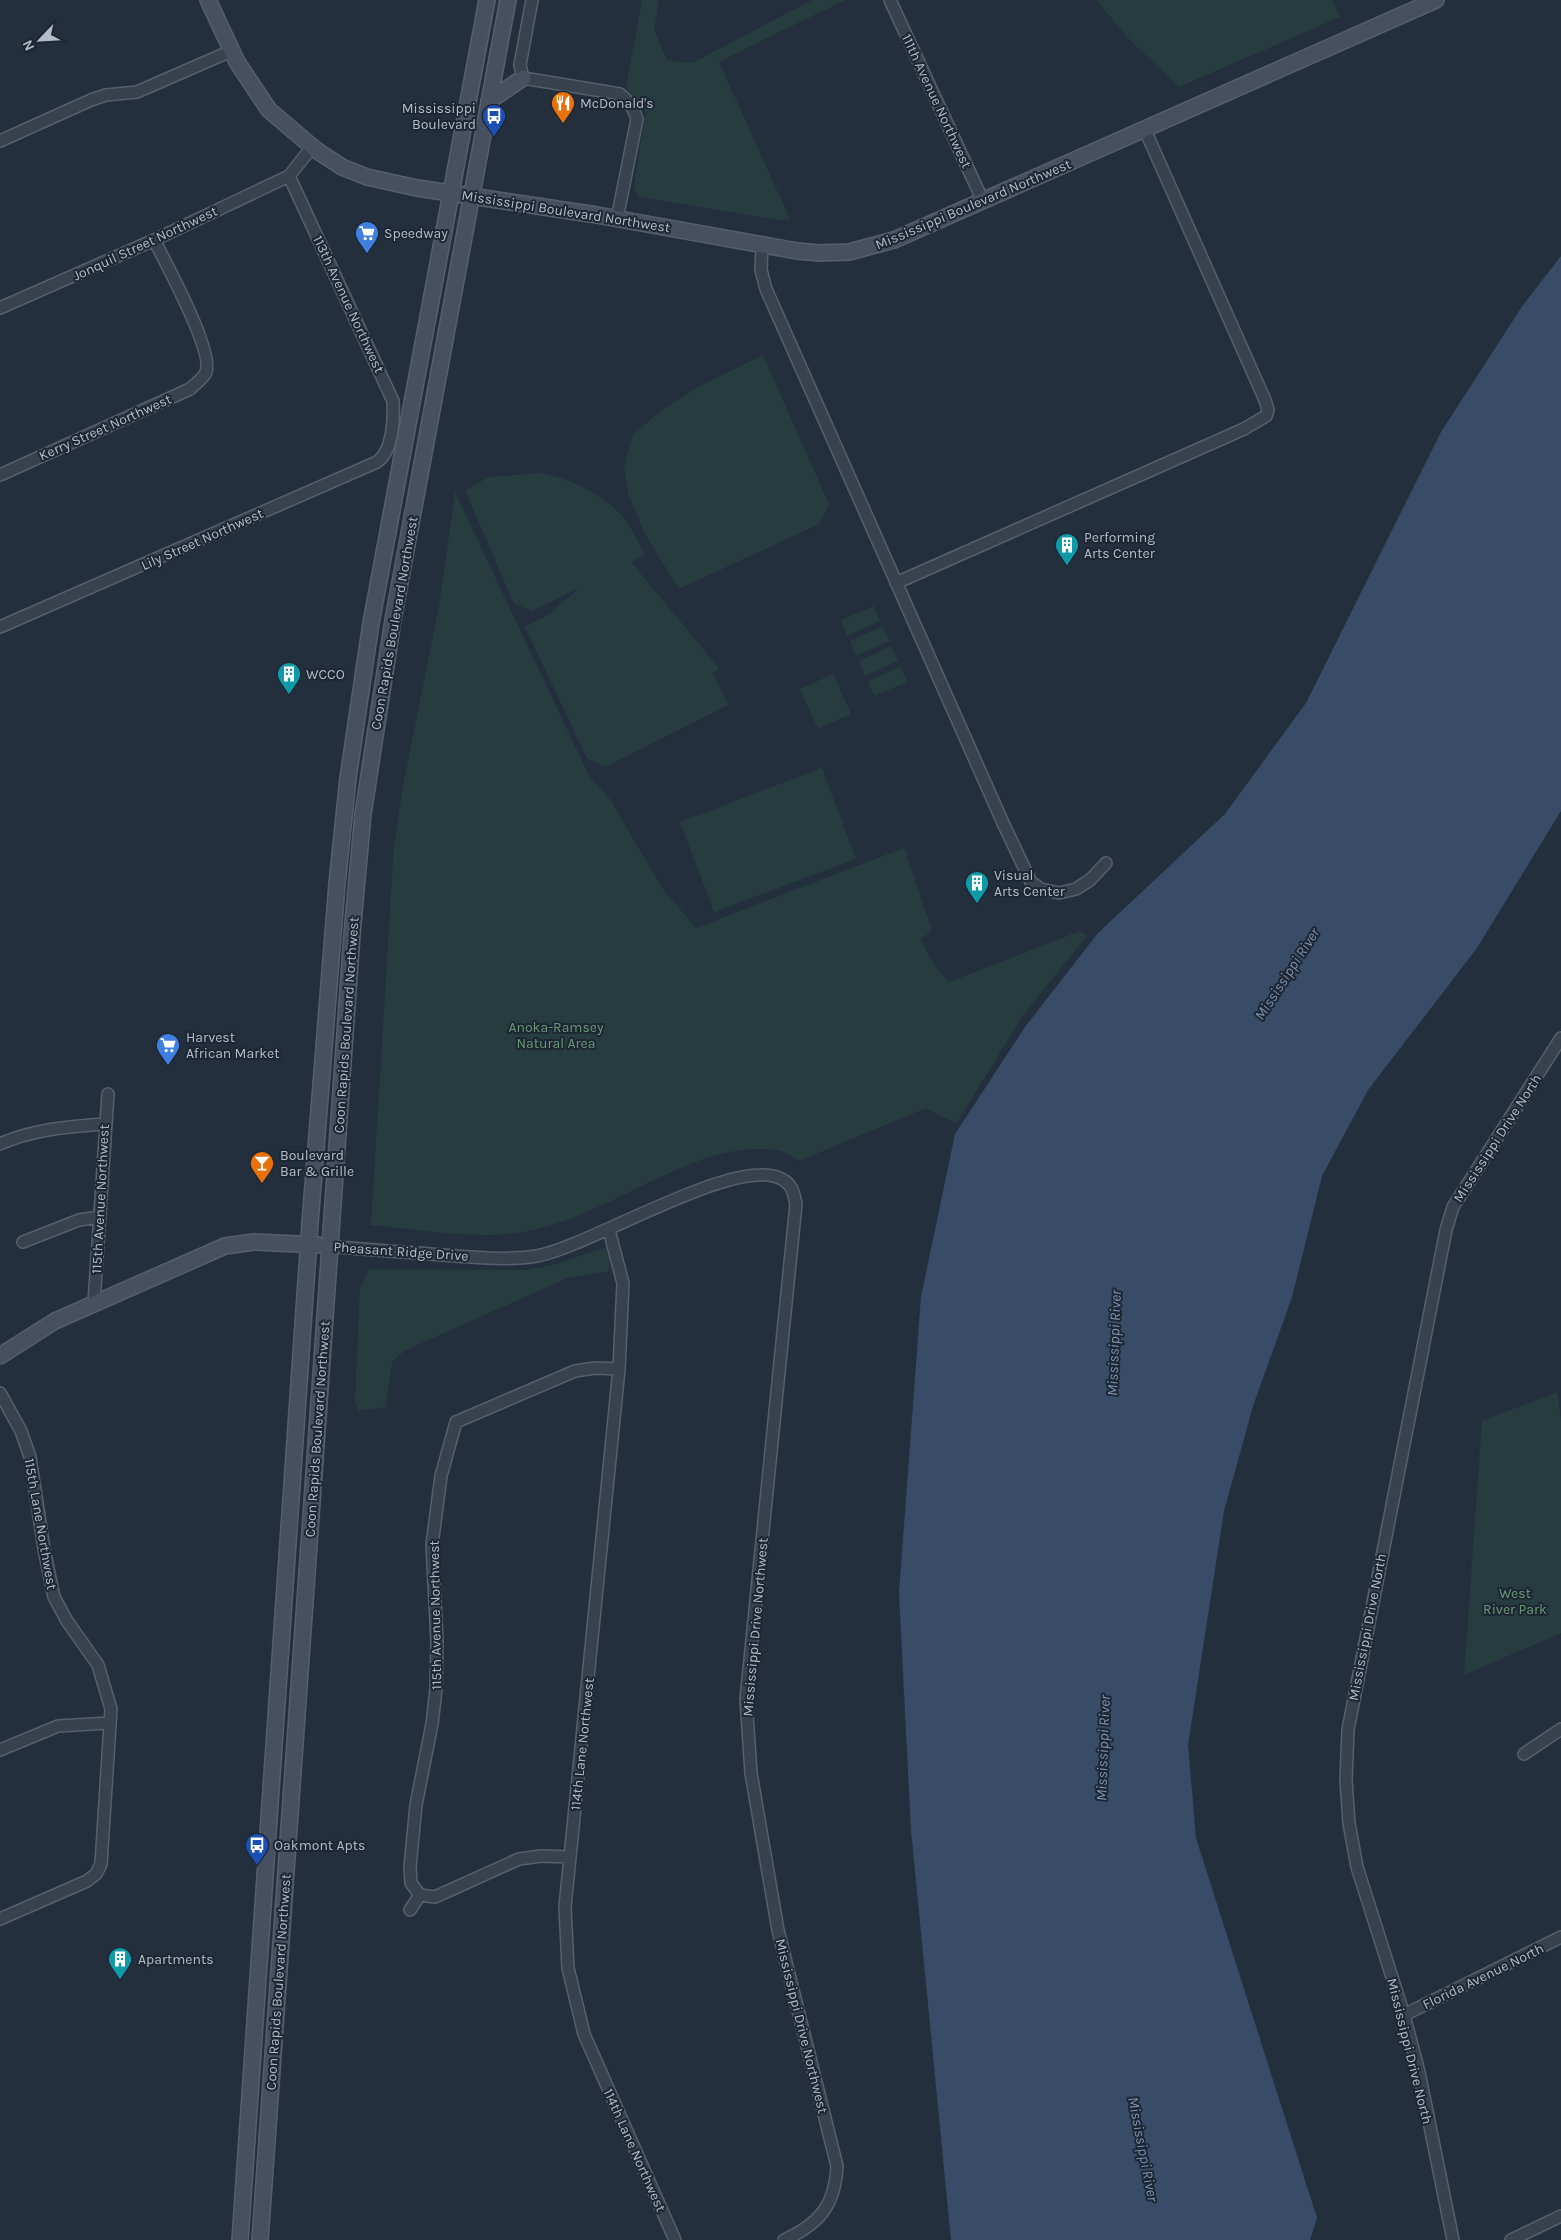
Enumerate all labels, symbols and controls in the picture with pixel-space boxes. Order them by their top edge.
north arrow [15,15,65,65]
street label: 111th Avenue Northwest [898,31,975,171]
text: N [19,37,38,53]
restaurant icon: McDonald's [550,90,576,124]
place label: McDonald's [580,95,654,112]
place label: Mississippi Boulevard [402,100,476,133]
bus stop icon: Mississippi Boulevard [481,103,507,137]
street label: Mississippi Boulevard Northwest [873,155,1074,254]
street label: Mississippi Boulevard Northwest [460,187,671,236]
street label: Jonquil Street Northwest [70,202,220,284]
supermarket icon: Speedway [354,220,380,254]
place label: Speedway [384,225,448,242]
street label: 113th Avenue Northwest [309,233,388,376]
street label: Kerry Street Northwest [36,391,174,464]
street label: Lily Street Northwest [138,505,266,574]
street label: Coon Rapids Boulevard Northwest [367,515,422,731]
place label: Performing Arts Center [1084,529,1156,562]
building icon: Performing Arts Center [1054,532,1080,566]
building icon: WCCO [276,661,302,695]
place label: WCCO [306,666,345,683]
place label: Visual Arts Center [994,867,1066,900]
building icon: Visual Arts Center [964,870,990,904]
street label: Coon Rapids Boulevard Northwest [330,916,363,1134]
water label: Mississippi River [1250,924,1324,1024]
park label: Anoka-Ramsey Natural Area [508,1019,604,1052]
place label: Harvest African Market [186,1029,280,1062]
supermarket icon: Harvest African Market [155,1032,181,1066]
street label: Mississippi Drive North [1450,1071,1545,1206]
street label: 115th Avenue Northwest [88,1124,113,1274]
place label: Boulevard Bar & Grille [280,1147,354,1180]
bar icon: Boulevard Bar & Grille [249,1150,275,1184]
street label: Pheasant Ridge Drive [333,1238,469,1265]
water label: Mississippi River [1103,1289,1125,1397]
street label: Coon Rapids Boulevard Northwest [301,1320,334,1538]
street label: 115th Lane Northwest [21,1457,60,1591]
street label: Mississippi Drive Northwest [739,1537,772,1717]
street label: 115th Avenue Northwest [426,1540,445,1690]
street label: Mississippi Drive North [1345,1552,1390,1702]
park label: West River Park [1483,1585,1547,1618]
street label: 114th Lane Northwest [567,1677,598,1811]
water label: Mississippi River [1092,1694,1114,1802]
bus stop icon: Oakmont Apts [244,1832,270,1866]
place label: Oakmont Apts [274,1837,365,1854]
street label: Coon Rapids Boulevard Northwest [262,1873,295,2091]
street label: Mississippi Drive Northwest [772,1937,831,2115]
street label: Florida Avenue North [1420,1940,1547,2013]
building icon: Apartments [107,1946,133,1980]
place label: Apartments [138,1951,214,1968]
street label: Mississippi Drive North [1383,1976,1436,2126]
street label: 114th Lane Northwest [600,2086,669,2215]
water label: Mississippi River [1124,2095,1162,2204]

